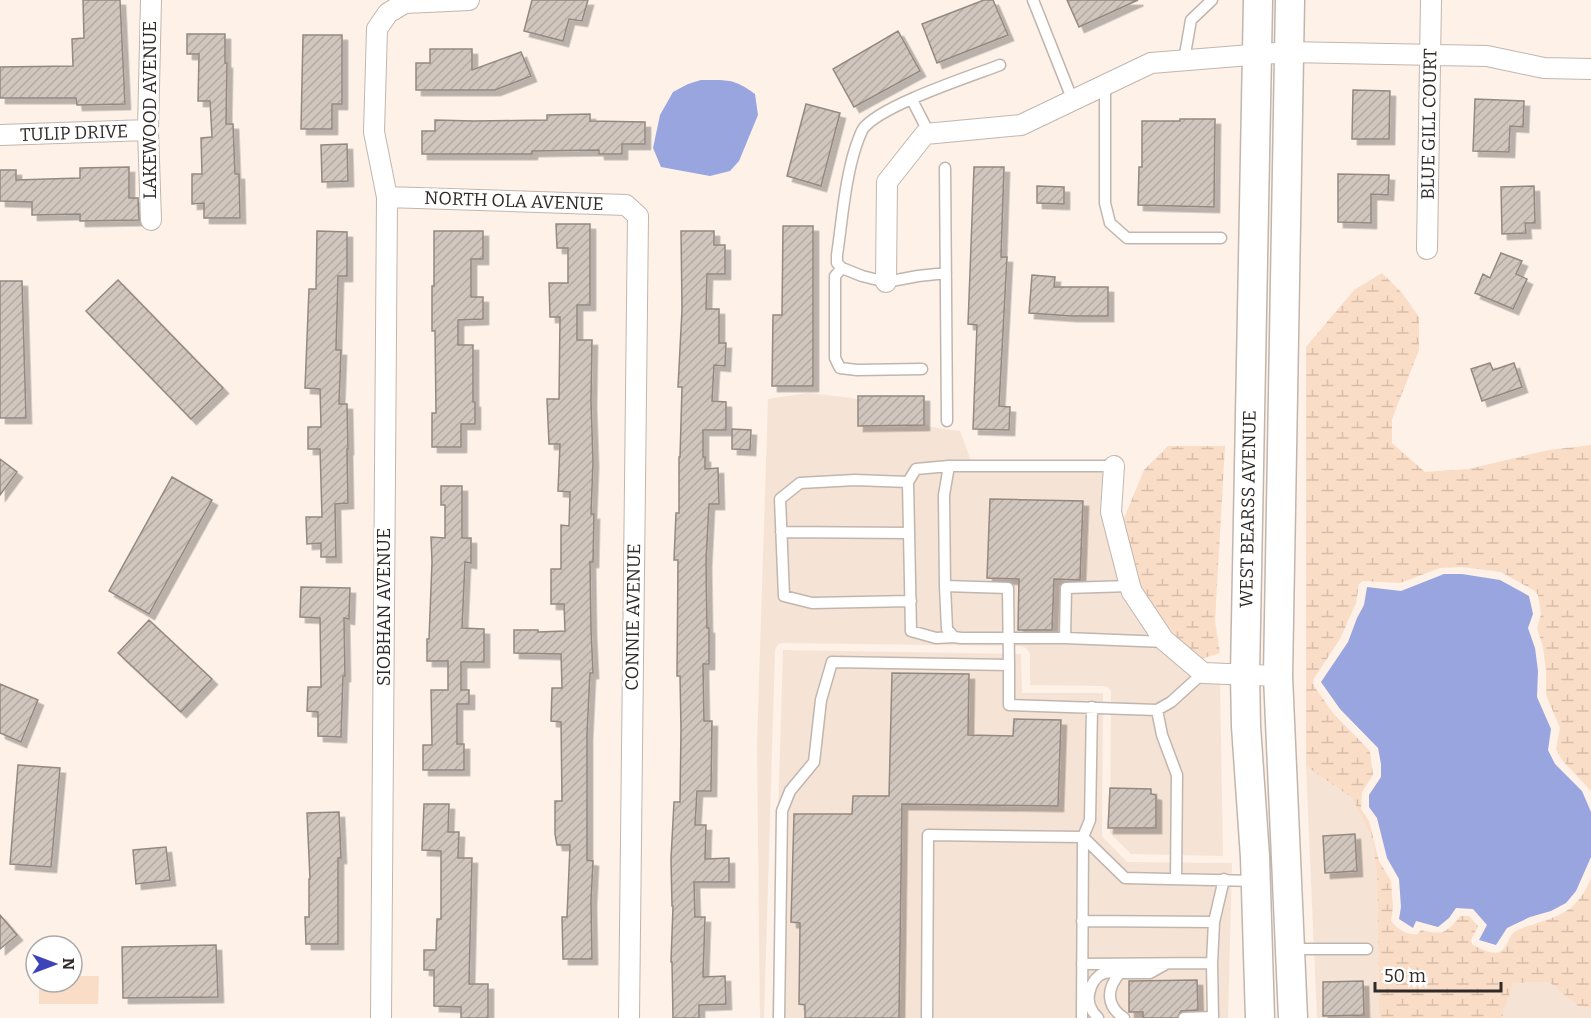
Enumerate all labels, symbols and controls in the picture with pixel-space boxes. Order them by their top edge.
street label: LAKEWOOD AVENUE [139,21,161,199]
street label: BLUE GILL COURT [1417,48,1441,200]
street label: TULIP DRIVE [20,120,128,146]
street label: NORTH OLA AVENUE [424,187,604,215]
street label: WEST BEARSS AVENUE [1235,410,1261,608]
street label: SIOBHAN AVENUE [373,528,395,686]
street label: CONNIE AVENUE [621,543,645,691]
north arrow [24,934,84,994]
scale bar [1375,955,1501,993]
text: N [59,958,78,970]
text: 50 m [1384,965,1426,987]

